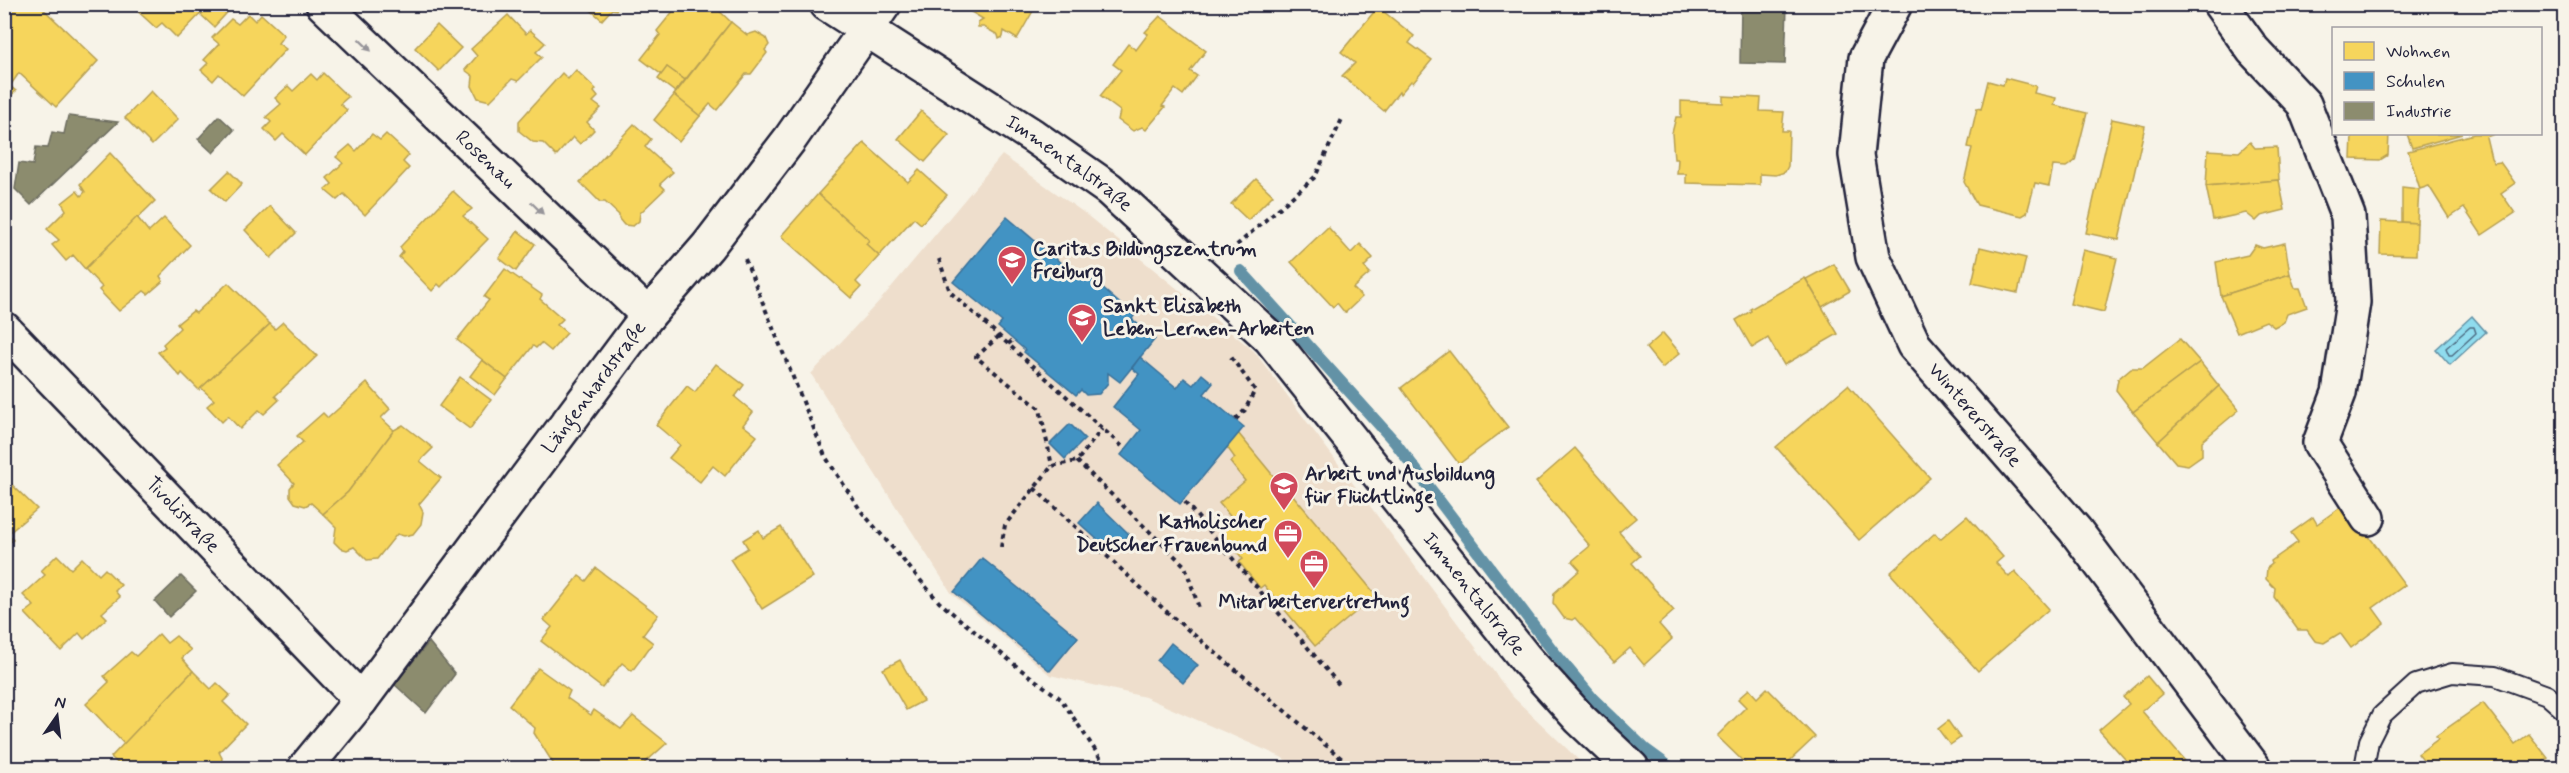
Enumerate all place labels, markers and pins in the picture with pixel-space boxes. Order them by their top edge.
place label: Caritas Bildungszentrum Freiburg [1033,236,1257,288]
school or university icon: Caritas Bildungszentrum Freiburg [996,244,1028,286]
place label: Sankt Elisabeth Leben-Lernen-Arbeiten [1103,293,1315,343]
school or university icon: Sankt Elisabeth Leben-Lernen-Arbeiten [1066,302,1098,344]
place label: Arbeit und Ausbildung für Flüchtlinge [1304,461,1495,513]
school or university icon: Arbeit und Ausbildung für Flüchtlinge [1268,470,1300,512]
place label: Katholischer Deutscher Frauenbund [1076,509,1268,559]
office icon: Katholischer Deutscher Frauenbund [1272,518,1304,560]
office icon: Mitarbeitervertretung [1298,548,1330,590]
place label: Mitarbeitervertretung [1218,589,1410,618]

